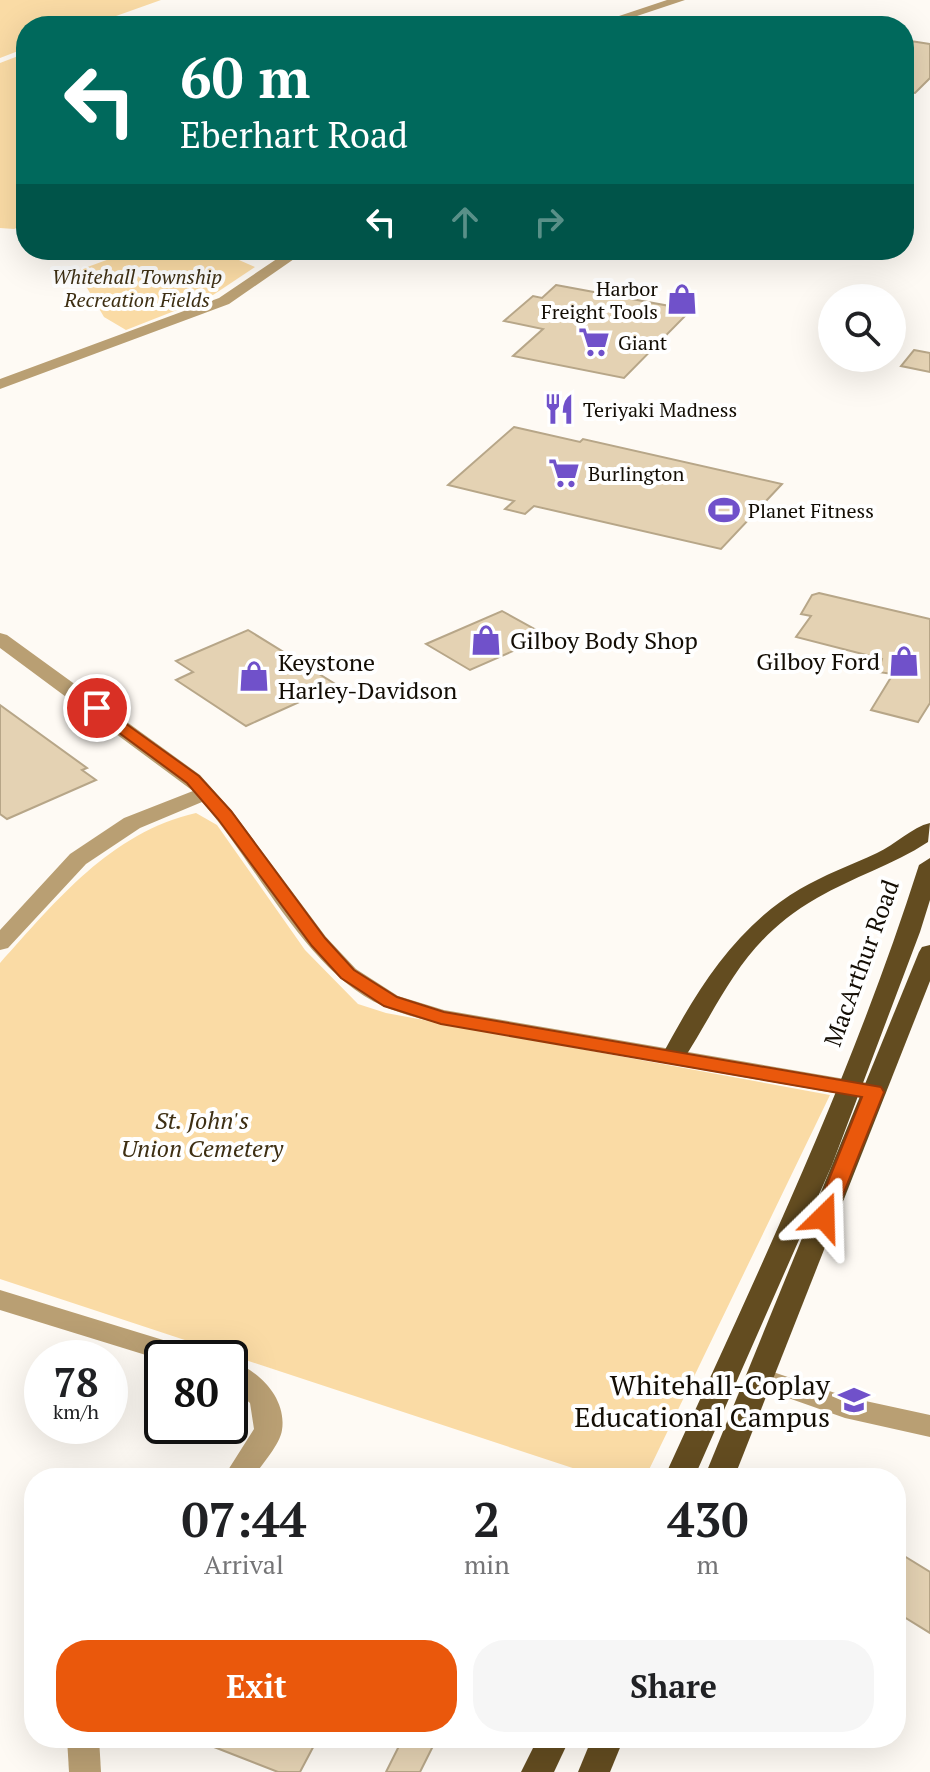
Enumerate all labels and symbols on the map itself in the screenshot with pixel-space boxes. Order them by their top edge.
park label: Whitehall Township Recreation Fields [52,263,222,313]
place label: Harbor Freight Tools [541,275,658,325]
shop icon: Harbor Freight Tools [665,282,699,316]
supermarket icon: Giant [577,325,611,359]
place label: Giant [618,329,668,356]
restaurant icon: Teriyaki Madness [542,392,576,426]
place label: Teriyaki Madness [583,396,737,423]
supermarket icon: Burlington [547,456,581,490]
place label: Burlington [588,460,684,487]
sports icon: Planet Fitness [707,493,741,527]
place label: Planet Fitness [748,497,874,524]
shop icon: Gilboy Body Shop [469,623,503,657]
place label: Gilboy Body Shop [510,624,698,656]
shop icon: Gilboy Ford [887,644,921,678]
place label: Gilboy Ford [756,645,880,677]
place label: Keystone Harley-Davidson [278,646,457,706]
shop icon: Keystone Harley-Davidson [237,659,271,693]
pin [63,674,131,742]
street label: MacArthur Road [816,875,906,1051]
park label: St. John's Union Cemetery [121,1104,284,1164]
position arrow [782,1175,866,1259]
speed limit sign: 80 [144,1340,248,1444]
place label: Whitehall-Coplay Educational Campus [574,1366,831,1435]
school or university icon: Whitehall-Coplay Educational Campus [837,1383,871,1417]

